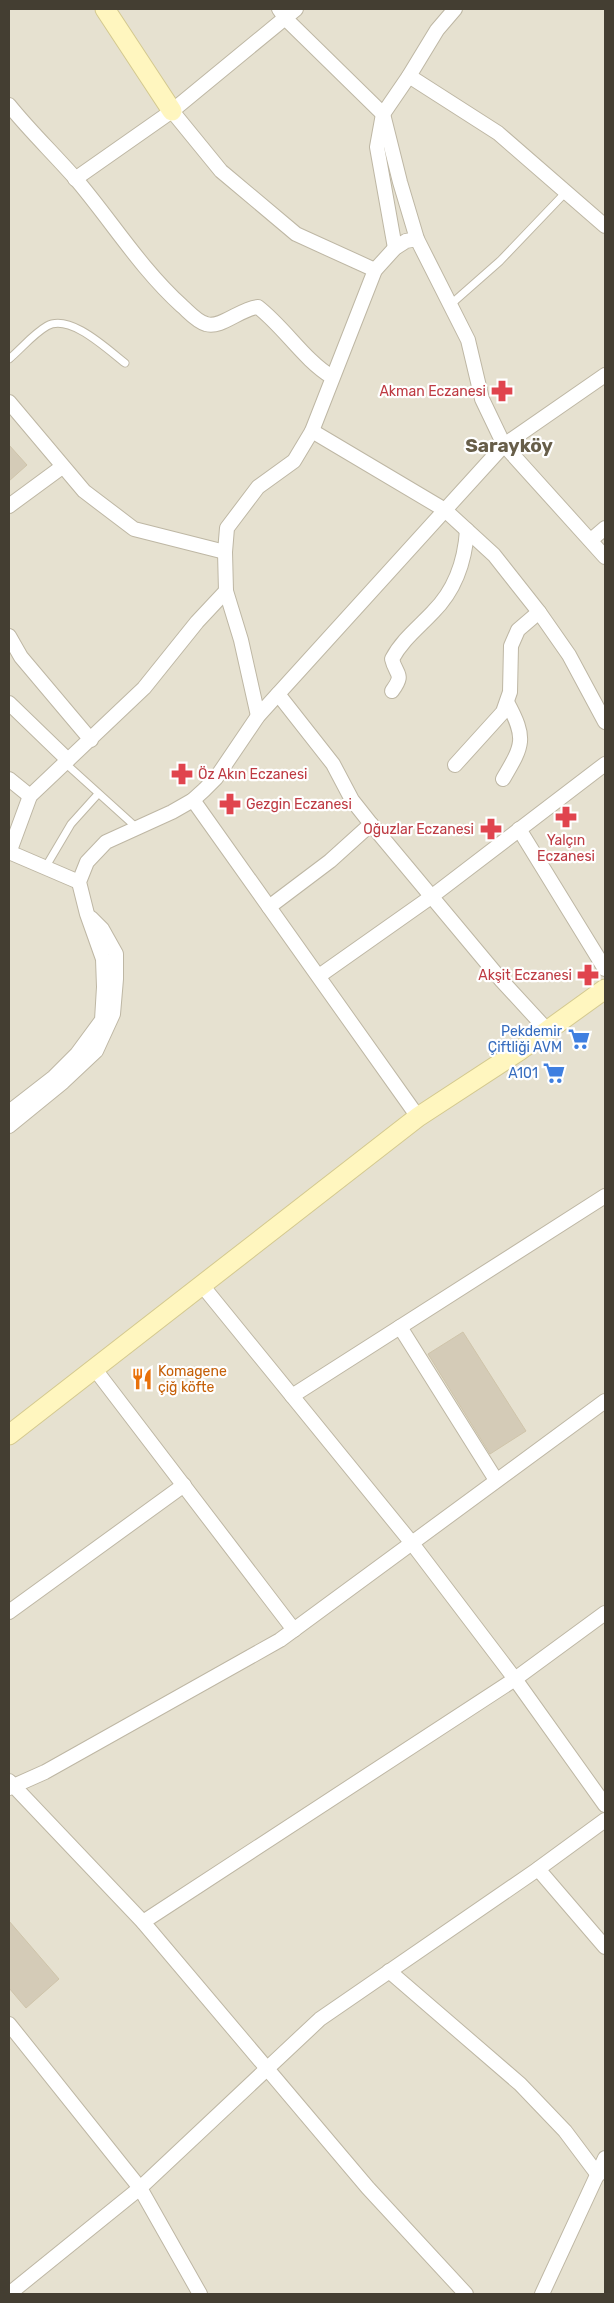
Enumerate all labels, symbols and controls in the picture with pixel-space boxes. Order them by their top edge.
pharmacy icon: Akman Eczanesi [489,378,515,404]
place label: Akman Eczanesi [379,383,486,400]
district label: Sarayköy [465,434,553,457]
pharmacy icon: Öz Akın Eczanesi [169,761,195,787]
place label: Öz Akın Eczanesi [198,766,307,783]
pharmacy icon: Gezgin Eczanesi [217,791,243,817]
place label: Gezgin Eczanesi [246,796,352,813]
pharmacy icon: Yalçın Eczanesi [553,804,579,830]
pharmacy icon: Oğuzlar Eczanesi [478,816,504,842]
place label: Oğuzlar Eczanesi [363,821,474,838]
place label: Yalçın Eczanesi [537,832,595,865]
pharmacy icon: Akşit Eczanesi [575,962,601,988]
place label: Akşit Eczanesi [478,967,572,984]
place label: Pekdemir Çiftliği AVM [488,1023,563,1056]
supermarket icon: Pekdemir Çiftliği AVM [566,1026,592,1052]
supermarket icon: A101 [541,1060,567,1086]
place label: A101 [508,1065,538,1082]
place label: Komagene çiğ köfte [158,1363,227,1396]
restaurant icon: Komagene çiğ köfte [129,1366,155,1392]

